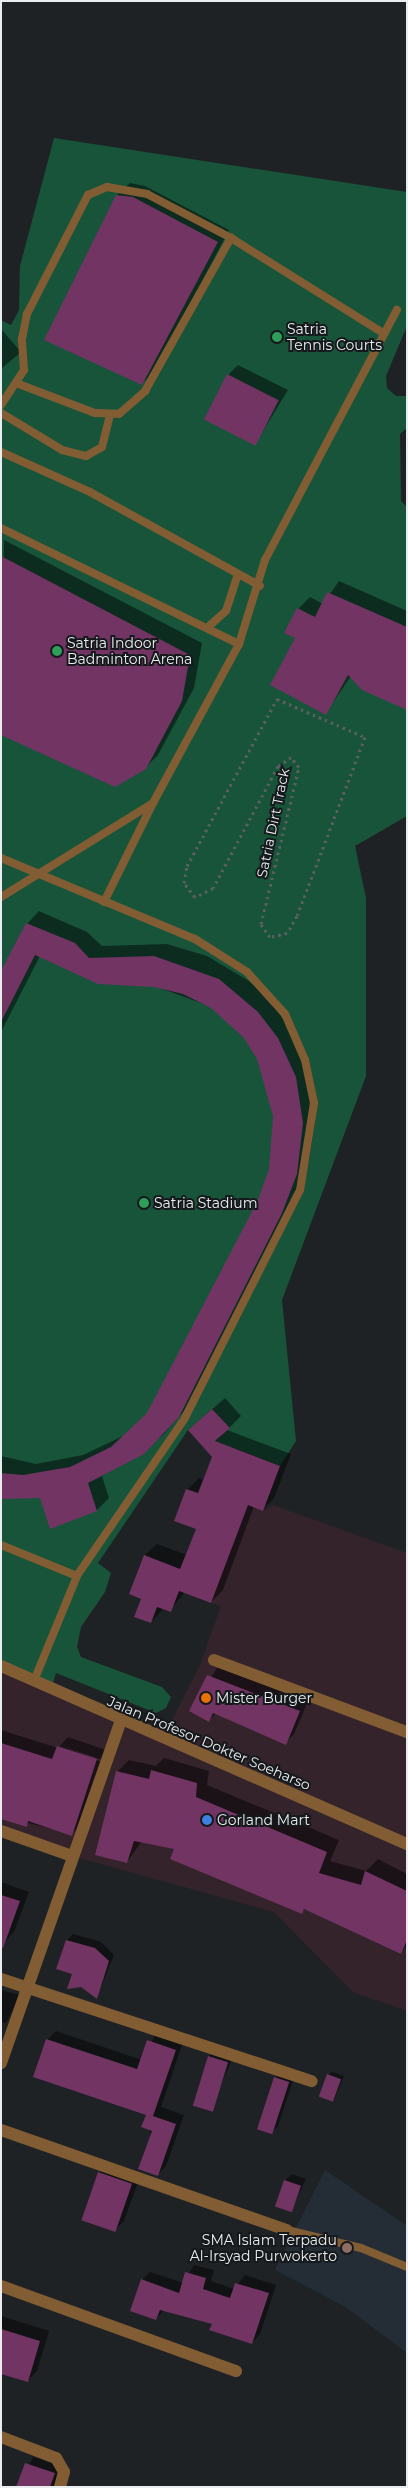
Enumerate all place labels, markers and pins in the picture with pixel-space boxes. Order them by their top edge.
place label: Satria Tennis Courts [287,321,382,354]
marker: Satria Tennis Courts [271,331,283,343]
place label: Satria Indoor Badminton Arena [67,635,192,668]
marker: Satria Indoor Badminton Arena [51,645,63,657]
place label: Satria Stadium [154,1195,258,1211]
marker: Satria Stadium [138,1197,150,1209]
place label: Mister Burger [216,1690,312,1706]
marker: Mister Burger [200,1692,212,1704]
place label: Gorland Mart [217,1812,310,1828]
marker: Gorland Mart [201,1814,213,1826]
place label: SMA Islam Terpadu Al-Irsyad Purwokerto [190,2232,337,2264]
marker: SMA Islam Terpadu Al-Irsyad Purwokerto [341,2242,353,2254]

